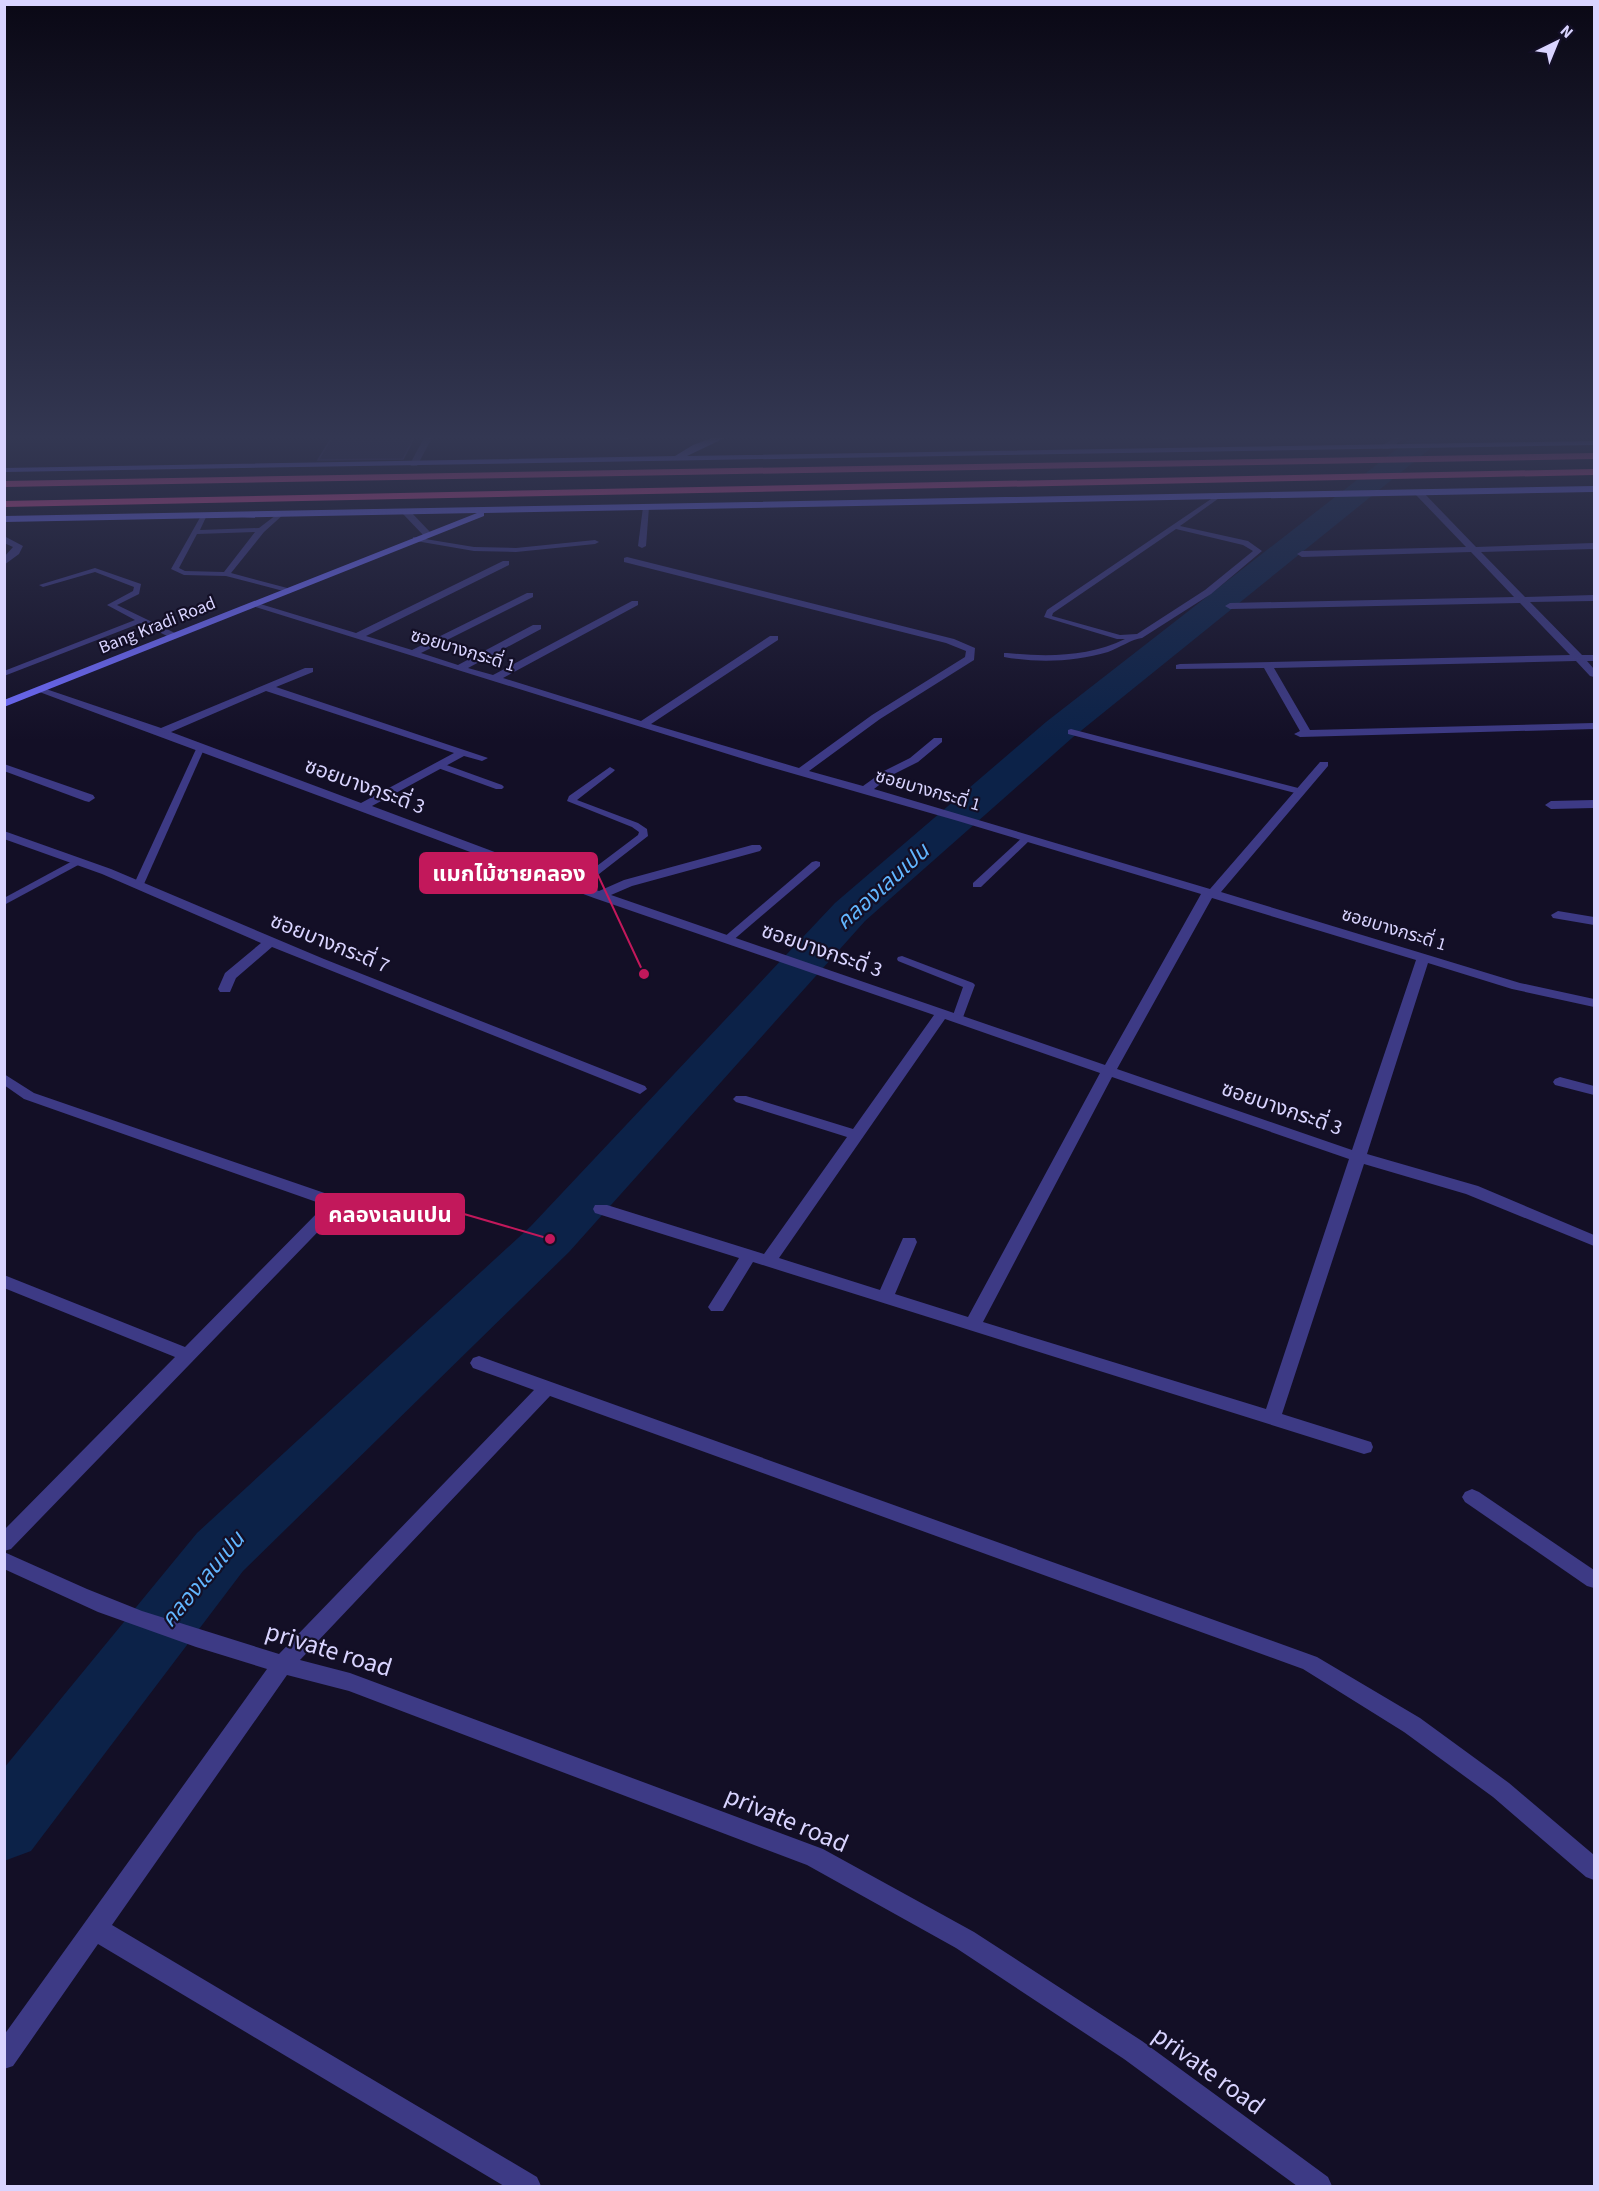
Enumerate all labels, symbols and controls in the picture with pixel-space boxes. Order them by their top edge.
north arrow [1527,12,1587,72]
text: N [1555,20,1578,43]
street label: Bang Kradi Road [95,591,219,660]
street label: ซอยบางกระดี่ 1 [407,622,519,678]
street label: ซอยบางกระดี่ 3 [301,750,429,822]
street label: ซอยบางกระดี่ 1 [872,763,984,817]
water label: คลองเลนเปน [829,835,938,937]
callout: แมกไม้ชายคลอง [420,853,597,893]
text: แมกไม้ชายคลอง [432,858,586,890]
street label: ซอยบางกระดี่ 1 [1338,901,1450,957]
street label: ซอยบางกระดี่ 7 [266,905,394,981]
street label: ซอยบางกระดี่ 3 [757,915,887,985]
street label: ซอยบางกระดี่ 3 [1217,1073,1347,1143]
callout: คลองเลนเปน [316,1194,464,1234]
text: คลองเลนเปน [328,1199,452,1231]
water label: คลองเลนเปน [153,1524,253,1634]
street label: private road [261,1613,397,1686]
street label: private road [719,1777,854,1862]
street label: private road [1145,2017,1272,2124]

